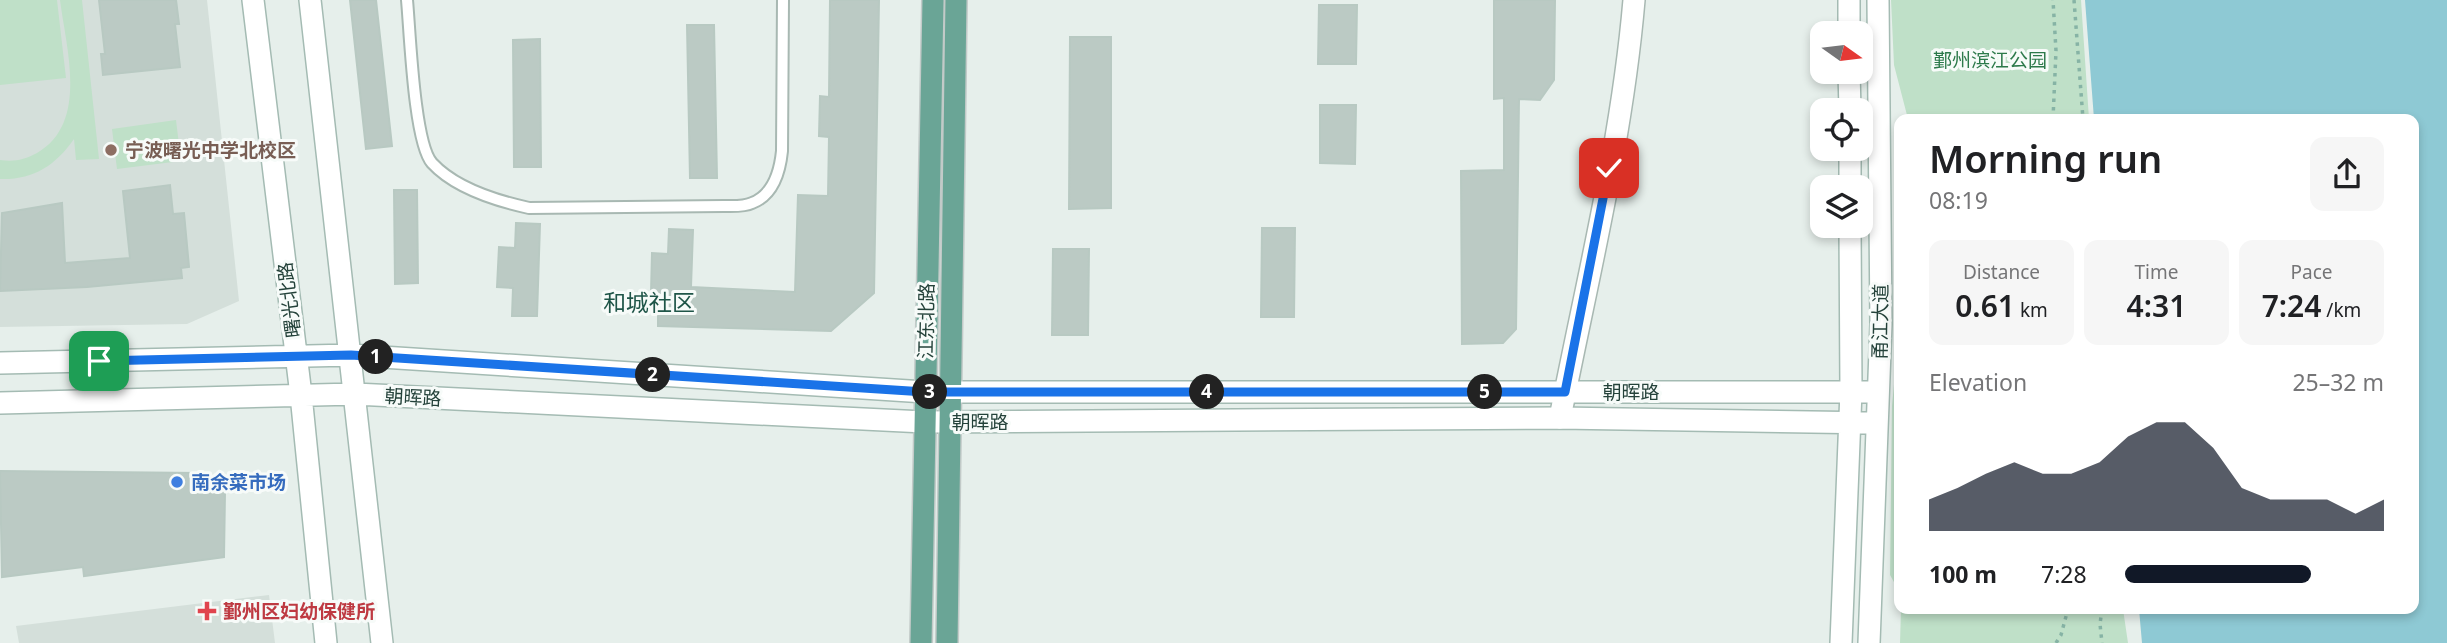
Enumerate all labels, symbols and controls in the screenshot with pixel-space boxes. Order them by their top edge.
north arrow [1810,21,1872,84]
map controls [1810,21,1873,238]
park label: 鄞州滨江公园 [1933,47,2047,73]
button: locate [1810,98,1873,161]
text: Morning run [1929,132,2162,184]
place label: 宁波曙光中学北校区 [125,137,296,163]
button: share [2310,137,2384,211]
pin [1579,138,1639,198]
marker: 宁波曙光中学北校区 [103,142,119,158]
icon: check [1590,149,1628,187]
button: layers [1810,175,1873,238]
text: 08:19 [1929,184,1988,216]
text: Distance [1963,259,2040,285]
text: Time [2135,259,2178,285]
text: Pace [2291,259,2333,285]
street label: 曙光北路 [271,261,307,339]
street label: 江东北路 [912,283,940,359]
street label: 甬江大道 [1866,284,1894,360]
text: 0.61 [1955,285,2015,326]
text: 4:31 [2127,285,2186,326]
text: 7:24 [2262,285,2321,326]
district label: 和城社区 [603,286,695,318]
text: km [2015,297,2048,323]
text: /km [2321,297,2361,323]
pin [69,331,129,391]
pin: 1 [358,340,394,374]
icon: arrive [80,342,118,380]
text: 1 [370,343,381,369]
pin: 2 [636,358,670,392]
text: 2 [647,361,658,387]
text: Elevation [1929,366,2027,398]
text: 25–32 m [2292,366,2384,398]
pin: 3 [912,374,948,410]
pin: 4 [1190,374,1224,410]
pin: 5 [1468,374,1502,410]
text: 3 [924,378,935,404]
text: 4 [1201,378,1212,404]
text: 5 [1479,378,1490,404]
street label: 朝晖路 [1602,379,1660,405]
street label: 朝晖路 [384,383,442,411]
street label: 朝晖路 [951,409,1009,435]
place label: 南余菜市场 [191,469,286,495]
marker: 南余菜市场 [169,474,185,490]
text: 100 m [1929,558,1997,590]
text: 7:28 [2041,558,2087,590]
place label: 鄞州区妇幼保健所 [223,598,375,624]
marker: 鄞州区妇幼保健所 [197,601,217,621]

